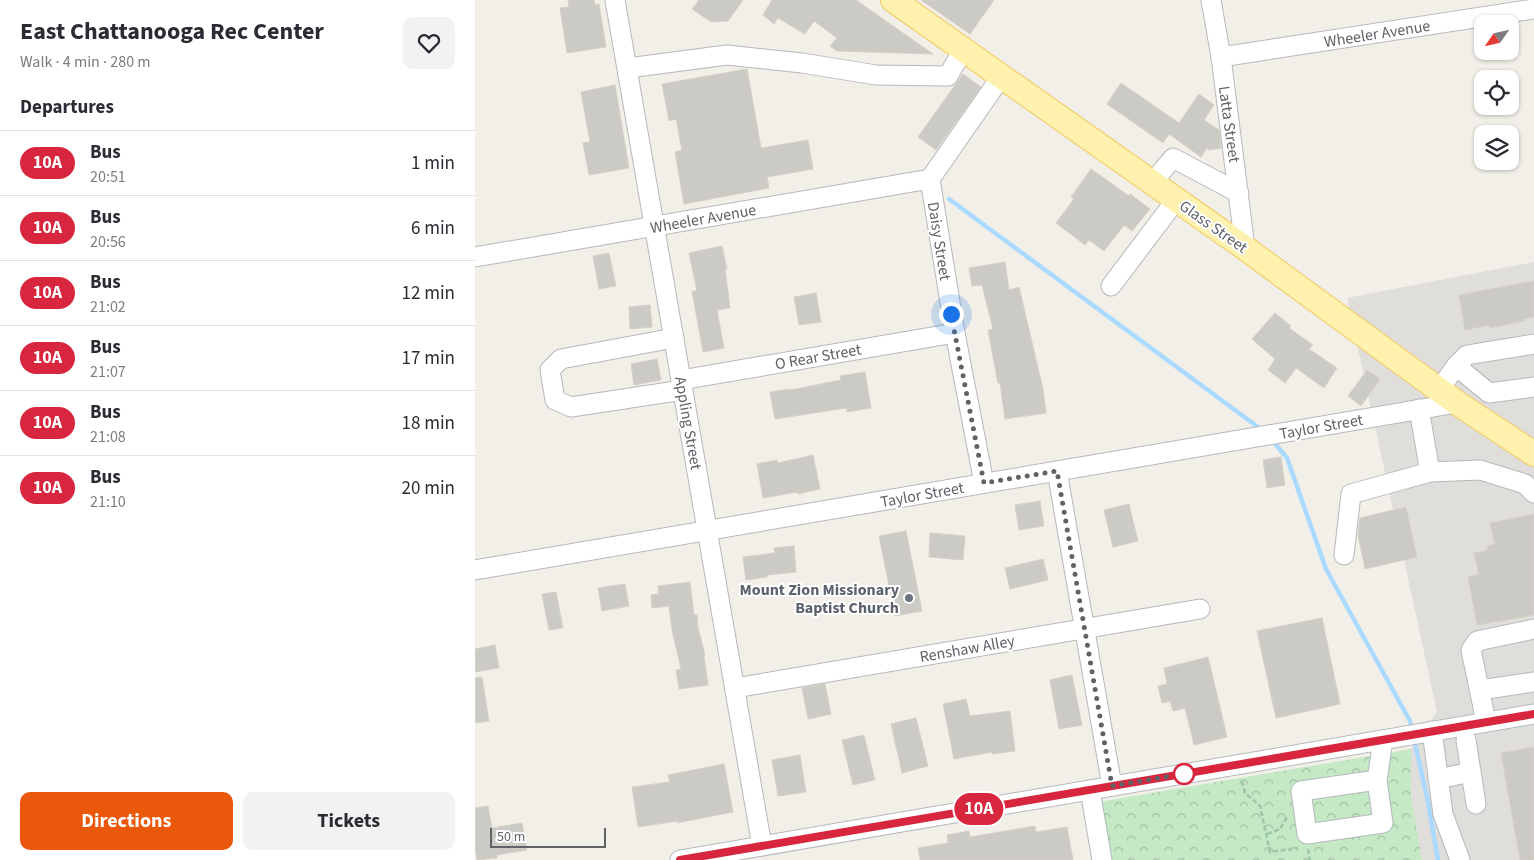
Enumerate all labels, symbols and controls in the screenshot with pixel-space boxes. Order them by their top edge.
text: East Chattanooga Rec Center [20,14,324,49]
street label: Wheeler Avenue [1322,15,1432,53]
north arrow [1474,15,1519,60]
map controls [1474,15,1519,170]
button: heart [403,17,455,69]
text: Walk · 4 min · 280 m [20,51,151,73]
button: locate [1474,70,1519,115]
street label: Latta Street [1213,84,1245,164]
text: Departures [20,94,114,121]
button: layers [1474,125,1519,170]
text: Bus [90,139,121,166]
text: 10A [33,150,62,175]
text: 1 min [411,150,455,177]
text: 20:51 [90,166,126,188]
street label: Glass Street [1175,195,1252,259]
street label: Wheeler Avenue [648,199,758,239]
street label: Daisy Street [922,200,956,283]
text: Bus [90,204,121,231]
text: 10A [33,215,62,240]
text: 6 min [411,215,455,242]
text: 20:56 [90,231,126,253]
text: Bus [90,269,121,296]
text: 10A [33,280,62,305]
text: 12 min [401,280,455,307]
text: 21:02 [90,296,126,318]
your location [939,302,964,327]
text: Bus [90,334,121,361]
street label: O Rear Street [773,338,864,375]
text: 10A [33,345,62,370]
text: 17 min [401,345,455,372]
text: 21:07 [90,361,126,383]
street label: Appling Street [669,375,707,472]
text: Bus [90,399,121,426]
street label: Taylor Street [1278,409,1365,445]
text: 10A [33,410,62,435]
text: 18 min [401,410,455,437]
text: 21:08 [90,426,126,448]
text: Bus [90,464,121,491]
text: 10A [33,475,62,500]
text: 20 min [401,475,455,502]
street label: Taylor Street [879,477,966,513]
text: 21:10 [90,491,126,513]
place label: Mount Zion Missionary Baptist Church [740,579,900,619]
marker: Mount Zion Missionary Baptist Church [903,592,915,604]
street label: Renshaw Alley [918,630,1017,668]
unlabelled marker [1173,763,1195,785]
button: Directions [20,792,233,850]
button: Tickets [243,792,455,850]
line badge: 10A [950,793,1008,825]
text: 10A [964,796,994,821]
scale bar [490,825,606,848]
text: 50 m [497,827,525,847]

